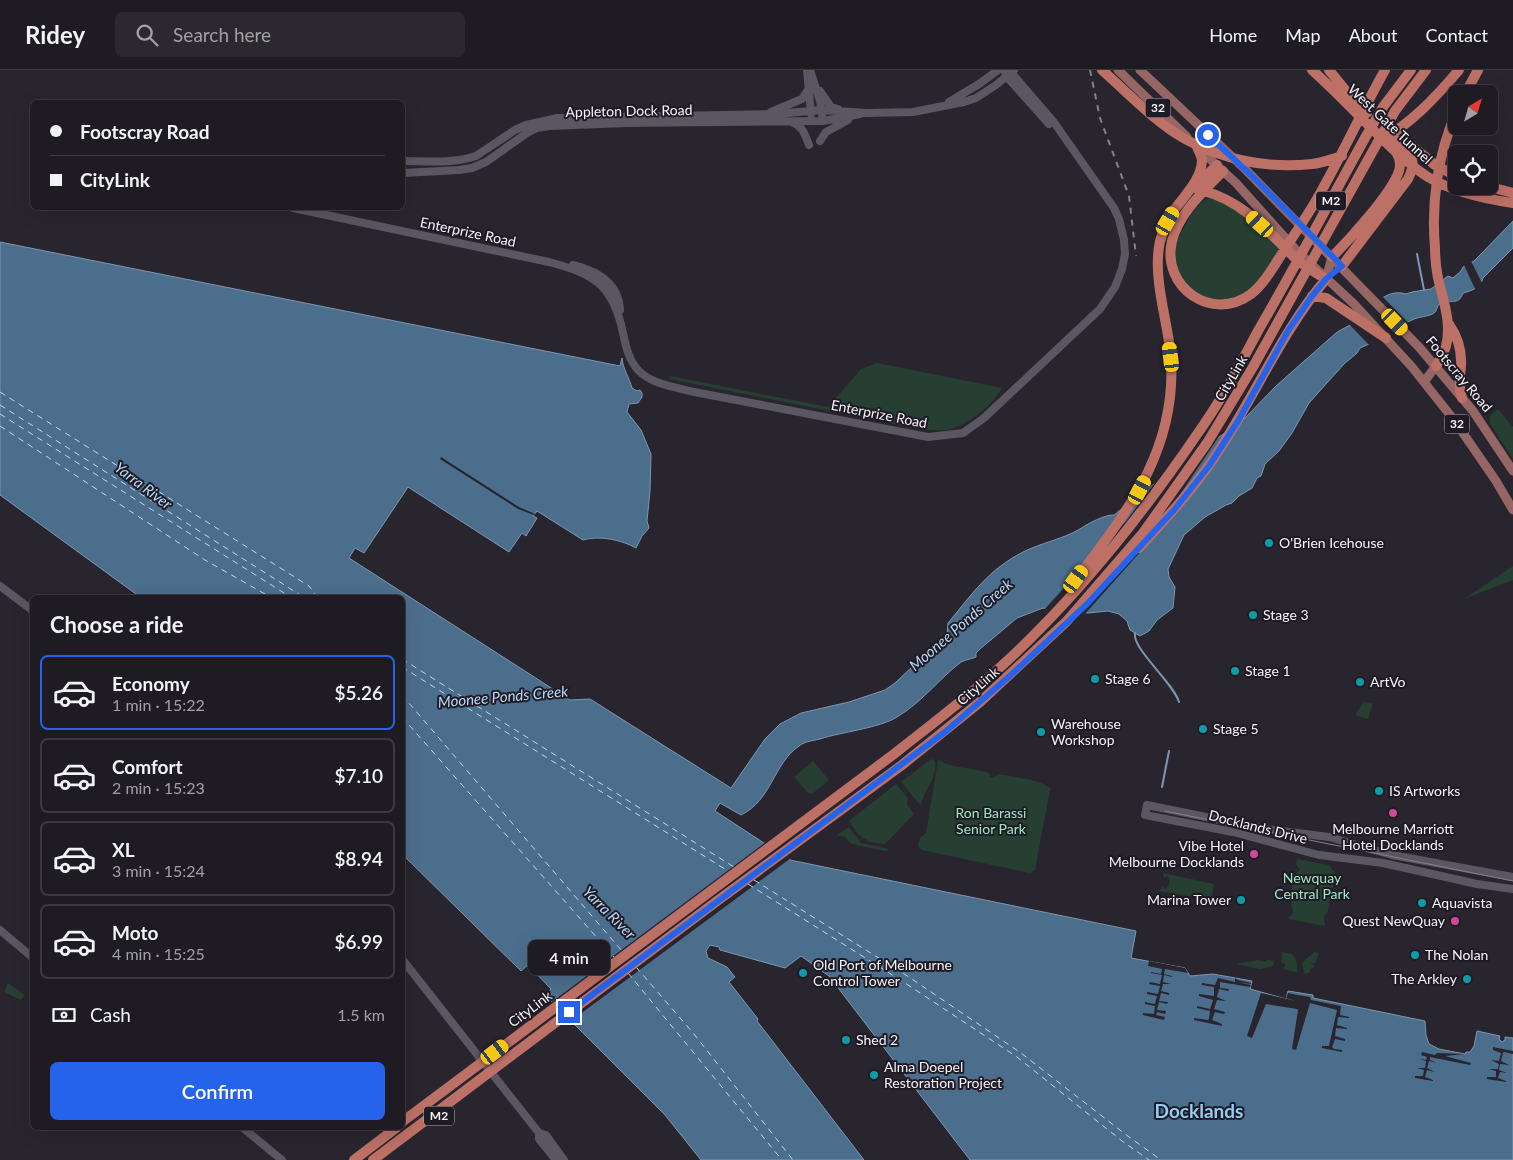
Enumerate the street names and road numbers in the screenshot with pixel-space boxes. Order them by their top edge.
street label: West Gate Tunnel [1345,80,1436,167]
road number: 32 [1146,98,1170,118]
street label: Appleton Dock Road [565,101,693,120]
road number: M2 [1316,192,1346,210]
street label: Enterprize Road [419,213,518,250]
street label: Footscray Road [1423,332,1496,415]
street label: CityLink [1211,351,1251,404]
street label: Enterprize Road [830,396,929,431]
road number: 32 [1444,414,1470,434]
street label: CityLink [953,662,1003,709]
street label: Docklands Drive [1207,806,1309,847]
street label: CityLink [505,986,556,1031]
road number: M2 [424,1106,454,1126]

